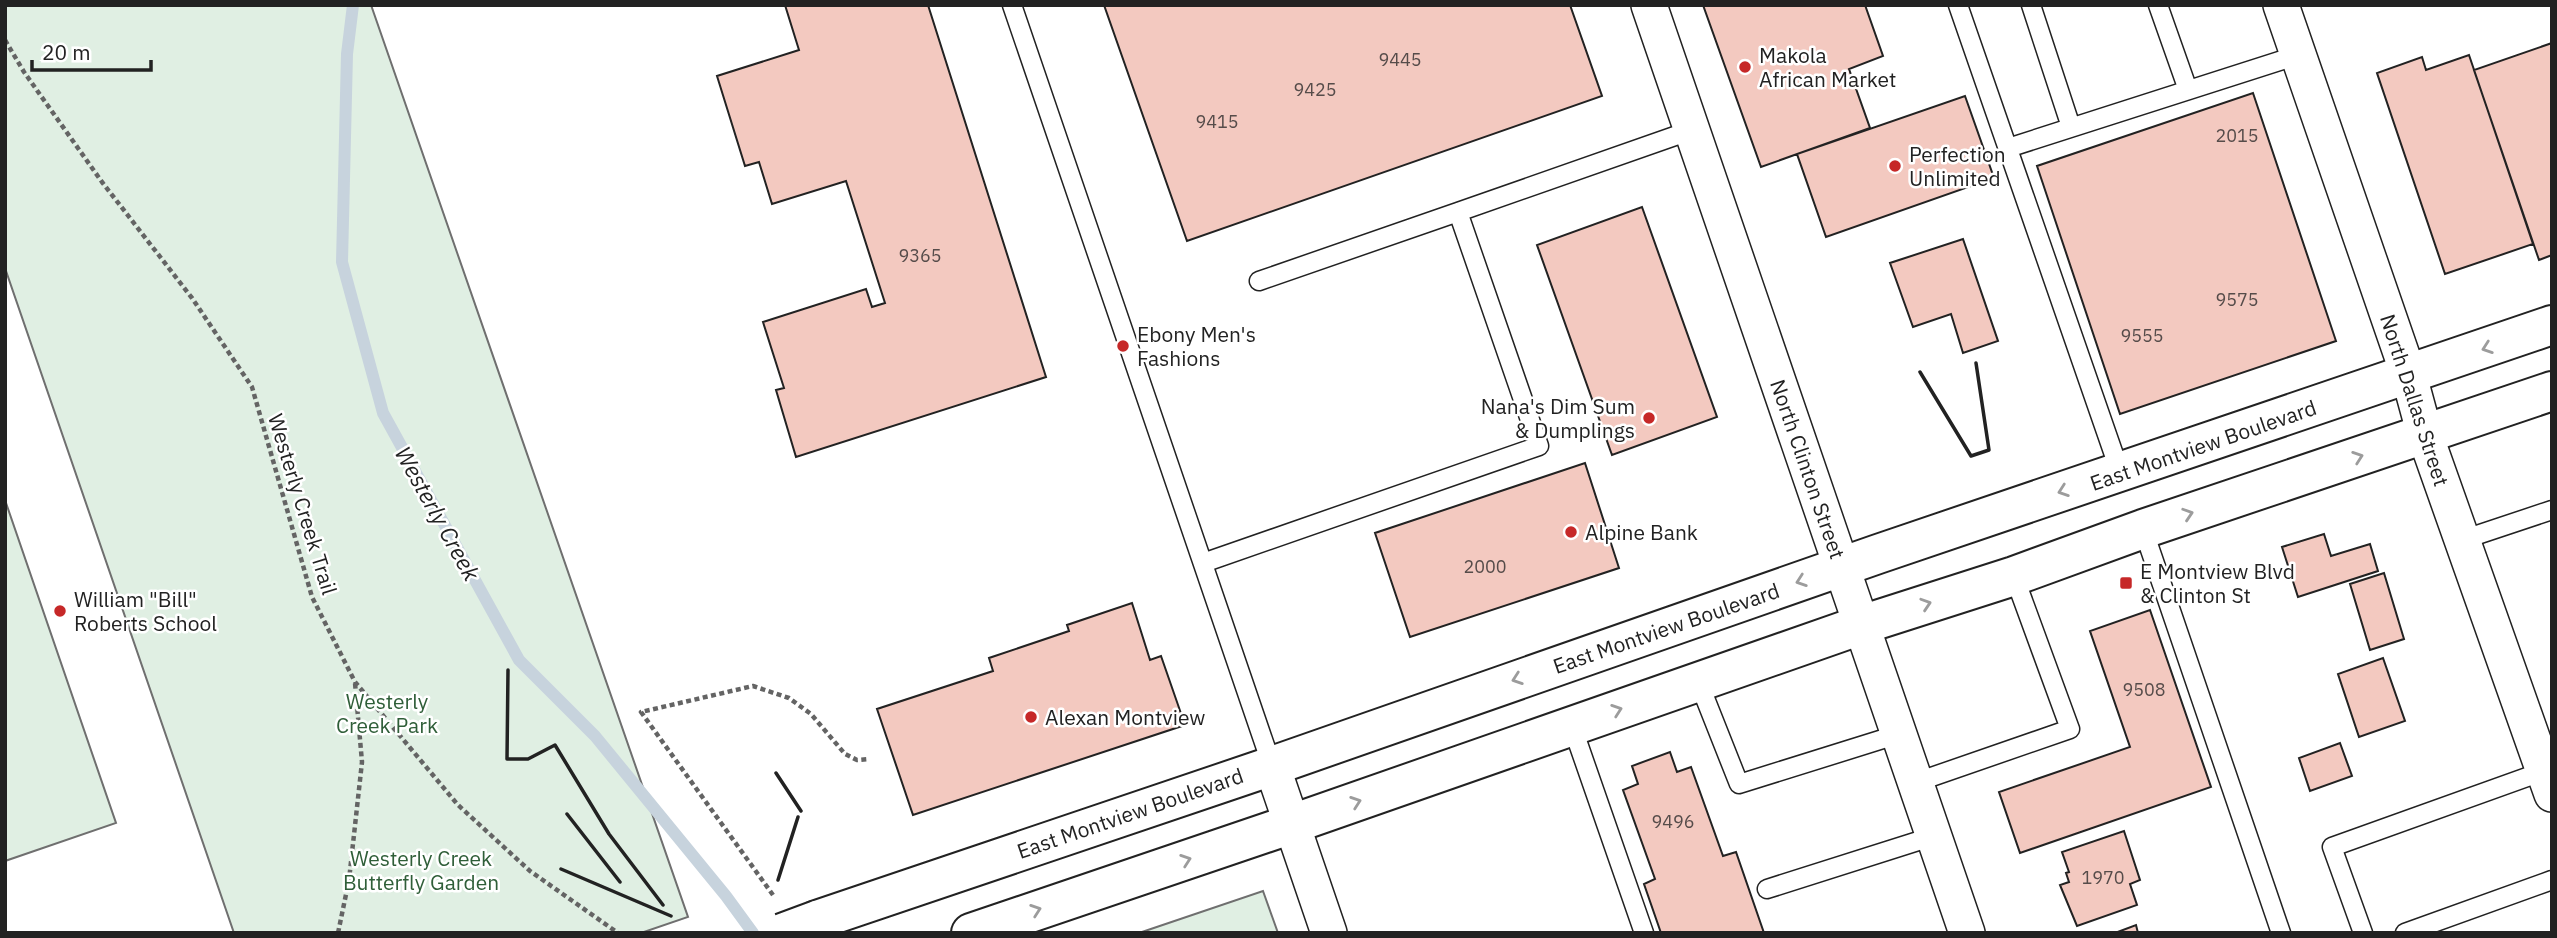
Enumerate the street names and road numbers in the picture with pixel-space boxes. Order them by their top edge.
street label: North Dallas Street [2374,310,2456,490]
street label: North Clinton Street [1764,376,1852,562]
street label: East Montview Boulevard [2086,393,2320,497]
street label: Westerly Creek Trail [262,410,344,598]
street label: East Montview Boulevard [1549,576,1783,680]
street label: East Montview Boulevard [1013,761,1247,865]

